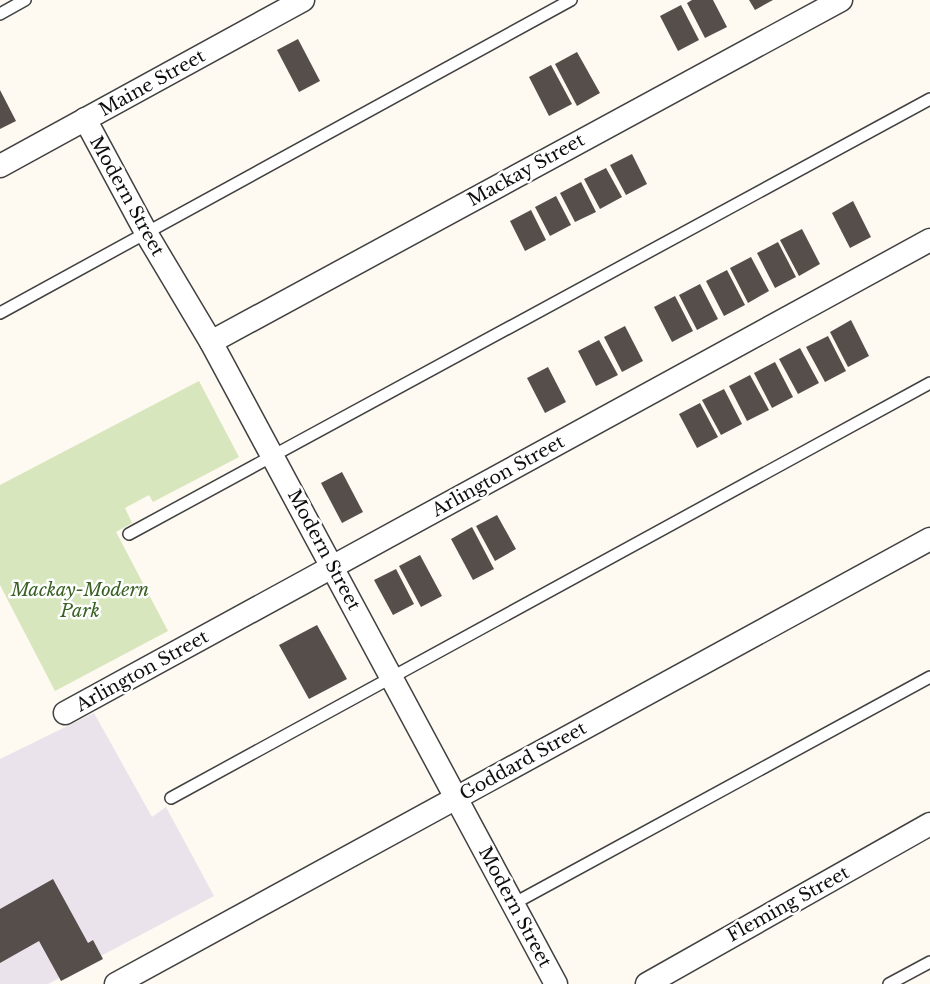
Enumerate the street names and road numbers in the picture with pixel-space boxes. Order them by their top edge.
street label: Maine Street [95,45,209,121]
street label: Mackay Street [464,129,588,211]
street label: Modern Street [85,132,169,260]
street label: Arlington Street [427,430,568,522]
street label: Modern Street [283,486,365,614]
street label: Arlington Street [71,625,212,717]
street label: Goddard Street [456,717,590,805]
street label: Modern Street [474,843,556,971]
street label: Fleming Street [723,861,853,947]

